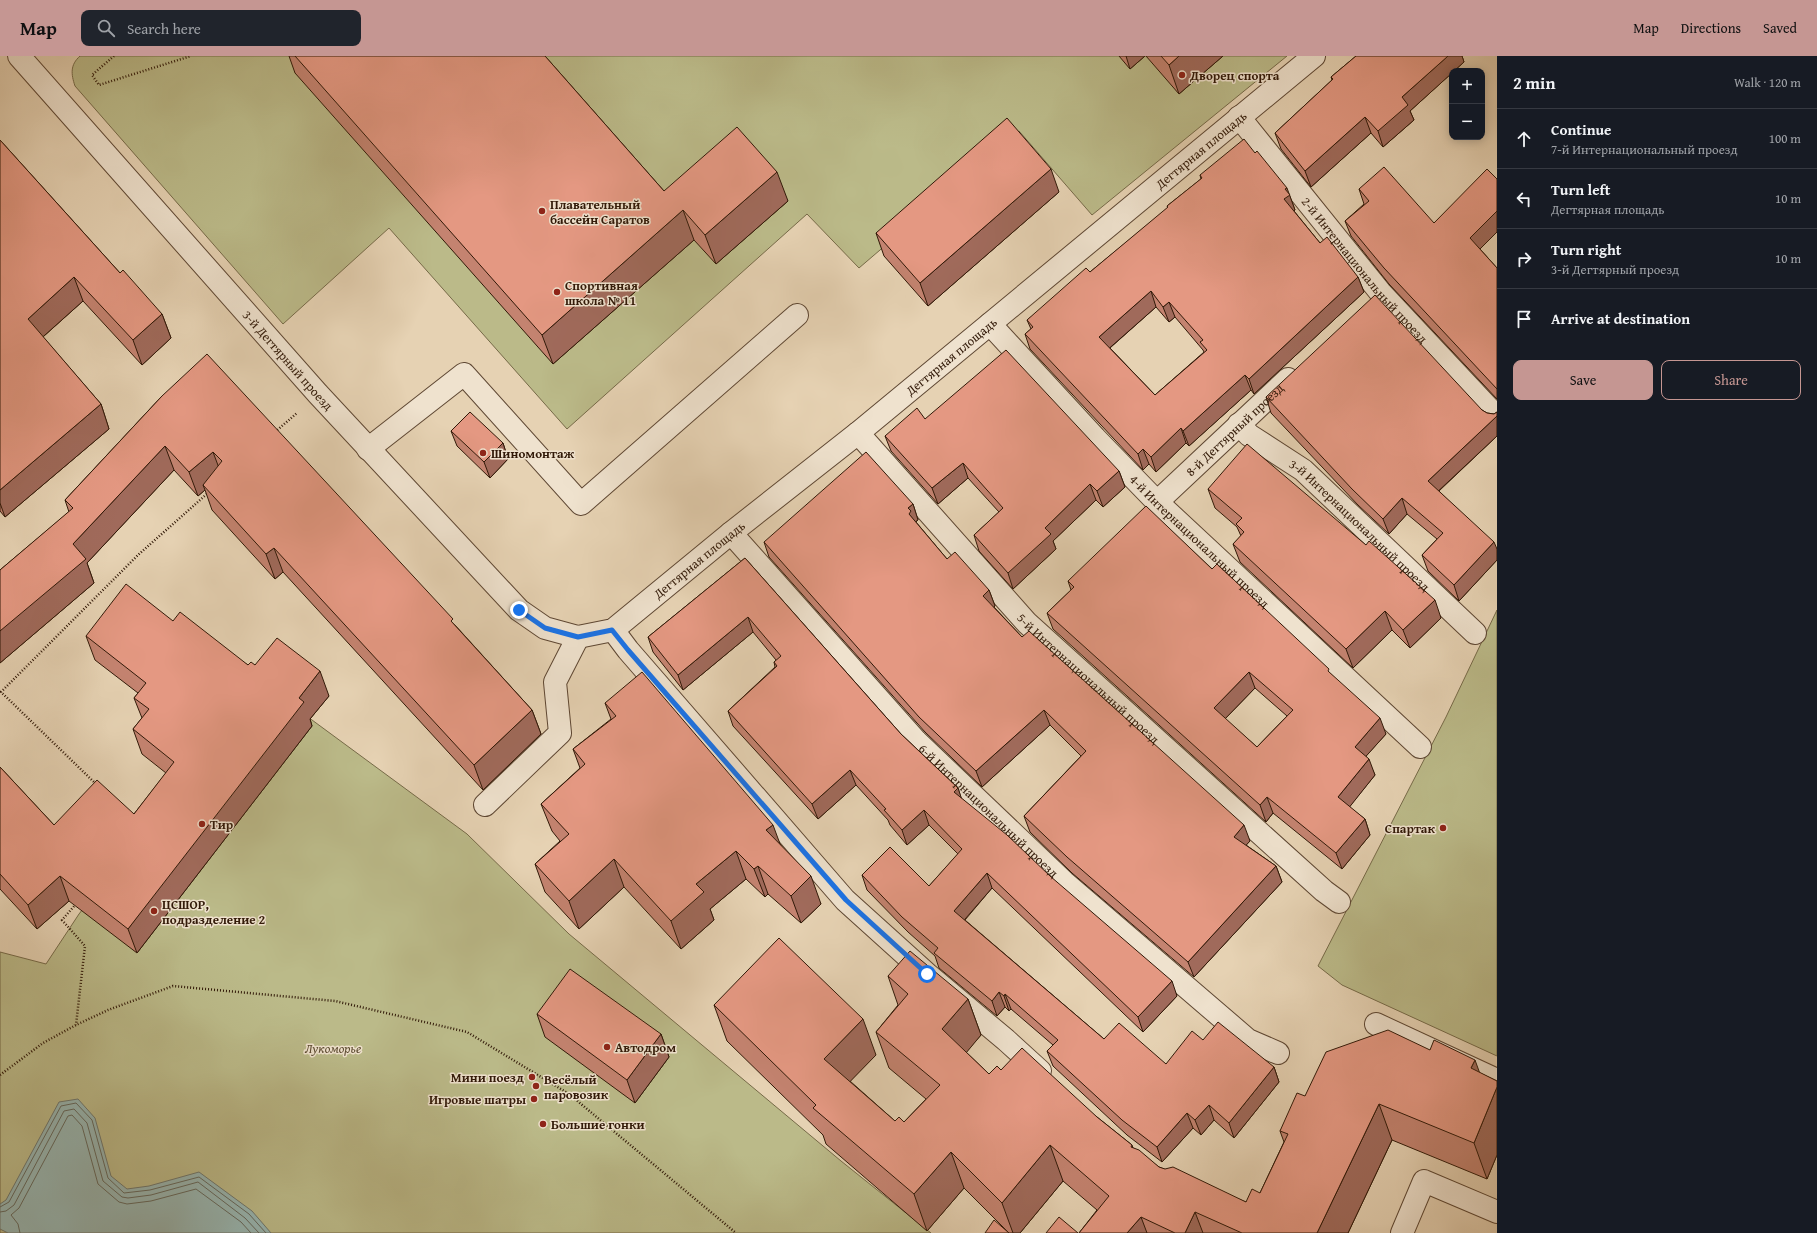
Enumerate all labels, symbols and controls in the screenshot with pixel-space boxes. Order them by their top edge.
search box [81,10,361,46]
text: Map [20,14,57,42]
icon: search [95,17,117,39]
text: Search here [127,18,201,39]
text: Map [1633,18,1659,38]
text: Directions [1681,18,1741,38]
text: Saved [1763,18,1797,38]
place label: Дворец спорта [1189,66,1280,85]
map controls [1449,68,1485,140]
button: + [1449,68,1485,104]
marker: Дворец спорта [1177,70,1187,80]
text: 2 min [1513,70,1555,95]
text: Walk · 120 m [1734,73,1801,92]
button: − [1449,104,1485,140]
street label: Дегтярная площадь [1150,106,1251,194]
text: Continue [1551,119,1612,140]
icon: ahead [1513,128,1535,150]
text: 100 m [1769,129,1801,148]
text: 7-й Интернациональный проезд [1551,140,1738,159]
text: Turn left [1551,179,1610,200]
icon: left [1513,188,1535,210]
text: 10 m [1775,189,1801,208]
street label: 2-й Интернациональный проезд [1297,193,1432,347]
place label: Плавательный бассейн Саратов [550,195,650,229]
text: Дегтярная площадь [1551,200,1665,219]
marker: Плавательный бассейн Саратов [537,206,547,216]
text: Turn right [1551,239,1622,260]
icon: right [1513,248,1535,270]
text: 10 m [1775,249,1801,268]
text: 3-й Дегтярный проезд [1551,260,1679,279]
place label: Спортивная школа № 11 [565,276,638,310]
marker: Спортивная школа № 11 [552,287,562,297]
street label: 3-й Дегтярный проезд [238,306,337,415]
icon: arrive [1513,308,1535,330]
text: Arrive at destination [1551,308,1690,329]
street label: Дегтярная площадь [901,313,1001,401]
button: Save [1513,360,1653,400]
button: Share [1661,360,1801,400]
street label: 8-й Дегтярный проезд [1181,379,1288,481]
place label: Шиномонтаж [491,444,575,463]
marker: Шиномонтаж [478,448,488,458]
street label: 3-й Интернациональный проезд [1285,455,1434,596]
street label: 4-й Интернациональный проезд [1125,470,1274,612]
street label: Дегтярная площадь [648,517,749,604]
route end [510,601,528,619]
street label: 5-й Интернациональный проезд [1012,609,1164,748]
street label: 6-й Интернациональный проезд [914,739,1063,882]
place label: Тир [210,815,234,834]
marker: Тир [197,819,207,829]
place label: Спартак [1385,819,1436,838]
marker: Спартак [1438,823,1448,833]
place label: ЦСШОР, подразделение 2 [162,895,266,929]
marker: ЦСШОР, подразделение 2 [149,906,159,916]
route start [918,965,936,983]
place label: Автодром [615,1038,676,1057]
park label: Лукоморье [305,1039,361,1058]
marker: Автодром [602,1042,612,1052]
place label: Мини поезд [451,1068,524,1087]
place label: Весёлый паровозик [544,1070,609,1104]
marker: Мини поезд [527,1072,537,1082]
marker: Весёлый паровозик [531,1081,541,1091]
place label: Игровые шатры [429,1090,526,1109]
marker: Игровые шатры [529,1094,539,1104]
place label: Большие гонки [551,1115,645,1134]
marker: Большие гонки [538,1119,548,1129]

